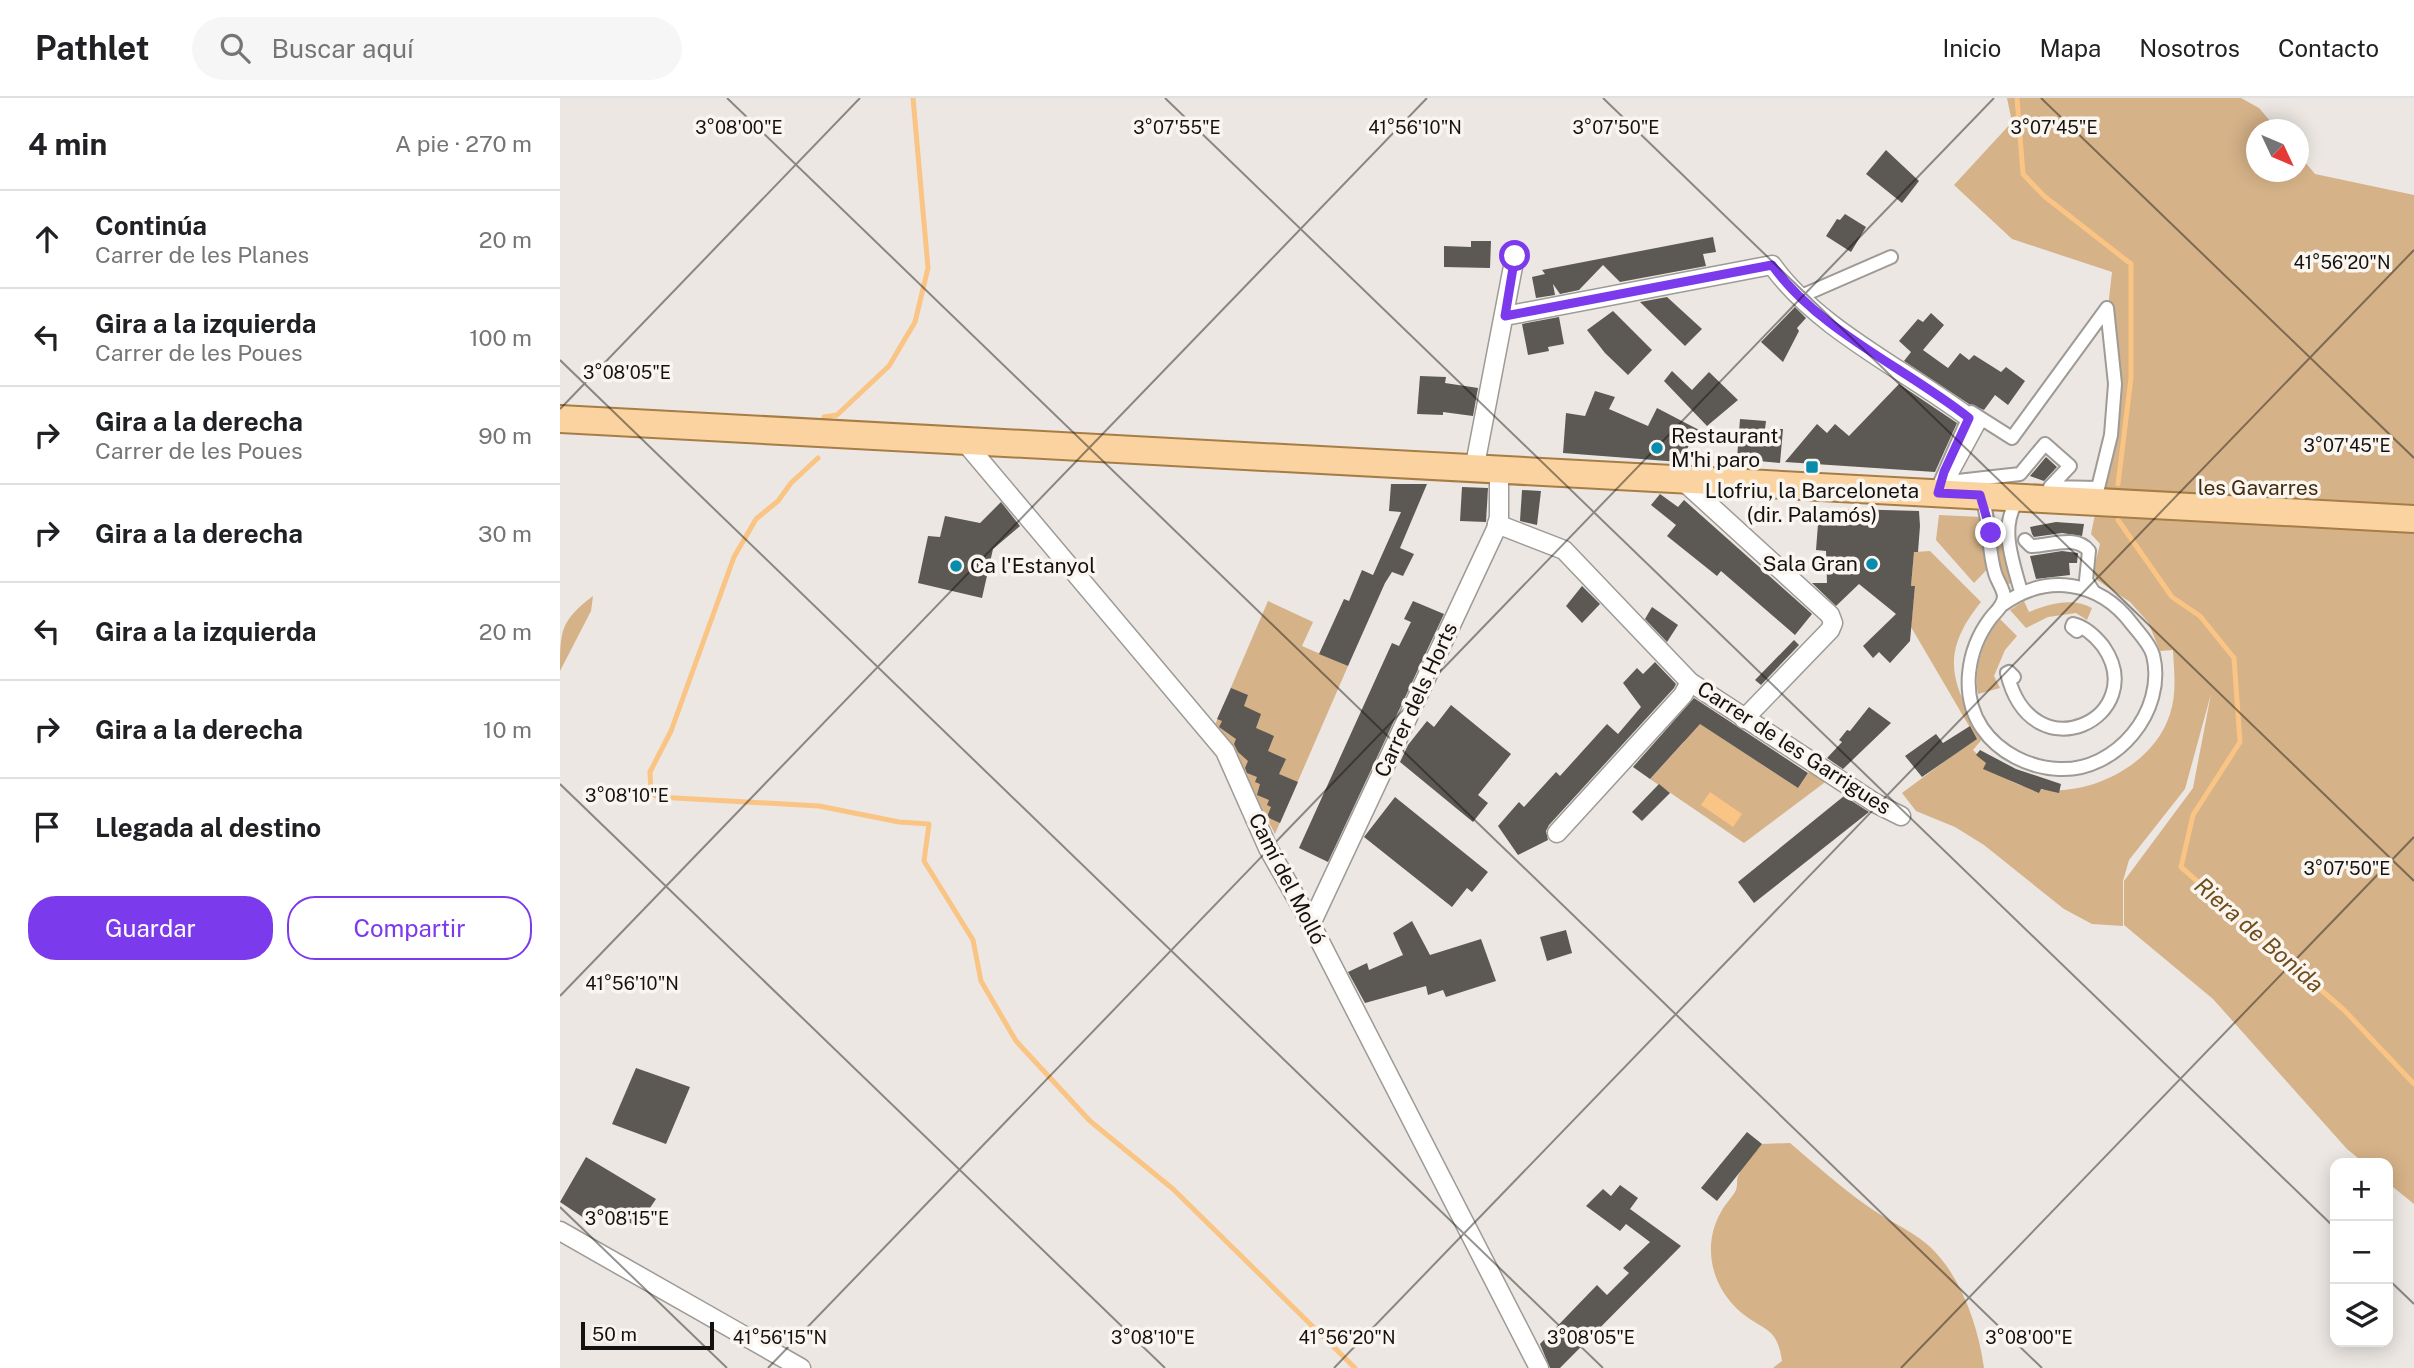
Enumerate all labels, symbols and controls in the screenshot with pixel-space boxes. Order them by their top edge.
search box [192,17,682,80]
text: Pathlet [35,29,150,67]
icon: search [216,29,254,67]
text: Buscar aquí [272,33,413,64]
text: Inicio [1942,34,2001,62]
text: Mapa [2039,34,2101,62]
text: Nosotros [2139,34,2240,62]
text: Contacto [2278,34,2379,62]
text: 3°08'00"E [695,117,783,138]
text: 3°07'55"E [1133,117,1221,138]
text: 41°56'10"N [1368,117,1462,138]
text: 3°07'50"E [1572,117,1660,138]
text: 3°07'45"E [2010,117,2098,138]
north arrow [2246,119,2309,182]
text: 4 min [28,126,107,162]
text: A pie · 270 m [395,130,532,157]
text: Continúa [95,210,207,241]
icon: ahead [28,220,66,258]
text: 20 m [479,226,532,253]
route start [1499,240,1530,271]
text: Carrer de les Planes [95,241,309,268]
text: 41°56'20"N [2293,252,2391,273]
text: Gira a la izquierda [95,308,317,339]
icon: left [28,318,66,356]
text: 100 m [469,324,532,351]
text: Carrer de les Poues [95,339,303,366]
text: 3°08'05"E [583,362,671,383]
text: Gira a la derecha [95,406,303,437]
icon: right [28,416,66,454]
text: 90 m [478,422,532,449]
place label: Restaurant M'hi paro [1671,423,1778,472]
text: 3°07'45"E [2303,435,2391,456]
text: Carrer de les Poues [95,437,303,464]
marker: Restaurant M'hi paro [1649,440,1665,456]
marker: Llofriu, la Barceloneta (dir. Palamós) [1804,459,1820,475]
park label: les Gavarres [2198,475,2318,500]
place label: Llofriu, la Barceloneta (dir. Palamós) [1705,478,1919,527]
icon: right [28,514,66,552]
route end [1975,517,2006,548]
text: Gira a la derecha [95,518,303,549]
text: 30 m [478,520,532,547]
place label: Sala Gran [1762,551,1858,576]
place label: Ca l'Estanyol [970,553,1096,578]
marker: Sala Gran [1864,556,1880,572]
marker: Ca l'Estanyol [948,558,964,574]
icon: left [28,612,66,650]
text: Gira a la izquierda [95,616,317,647]
text: 20 m [479,618,532,645]
street label: Carrer dels Horts [1369,618,1462,781]
street label: Carrer de les Garrigues [1693,676,1896,820]
icon: right [28,710,66,748]
text: Gira a la derecha [95,714,303,745]
text: 10 m [483,716,532,743]
text: 3°08'10"E [585,785,669,806]
icon: arrive [28,808,66,846]
street label: Camí del Molló [1244,809,1331,949]
text: Llegada al destino [95,812,321,843]
text: 3°07'50"E [2303,858,2391,879]
water label: Riera de Bonida [2190,871,2329,998]
button: Guardar [28,896,273,960]
button: Compartir [287,896,532,960]
text: 41°56'10"N [585,973,679,994]
map controls [2330,1158,2393,1347]
button: + [2330,1158,2393,1221]
text: 3°08'15"E [585,1208,669,1229]
button: − [2330,1221,2393,1284]
button: layers [2330,1284,2393,1347]
scale bar [581,1319,714,1351]
text: 50 m [592,1323,637,1345]
text: 41°56'15"N [733,1327,827,1348]
text: 3°08'10"E [1111,1327,1195,1348]
text: 41°56'20"N [1298,1327,1396,1348]
text: 3°08'05"E [1547,1327,1635,1348]
text: 3°08'00"E [1985,1327,2073,1348]

